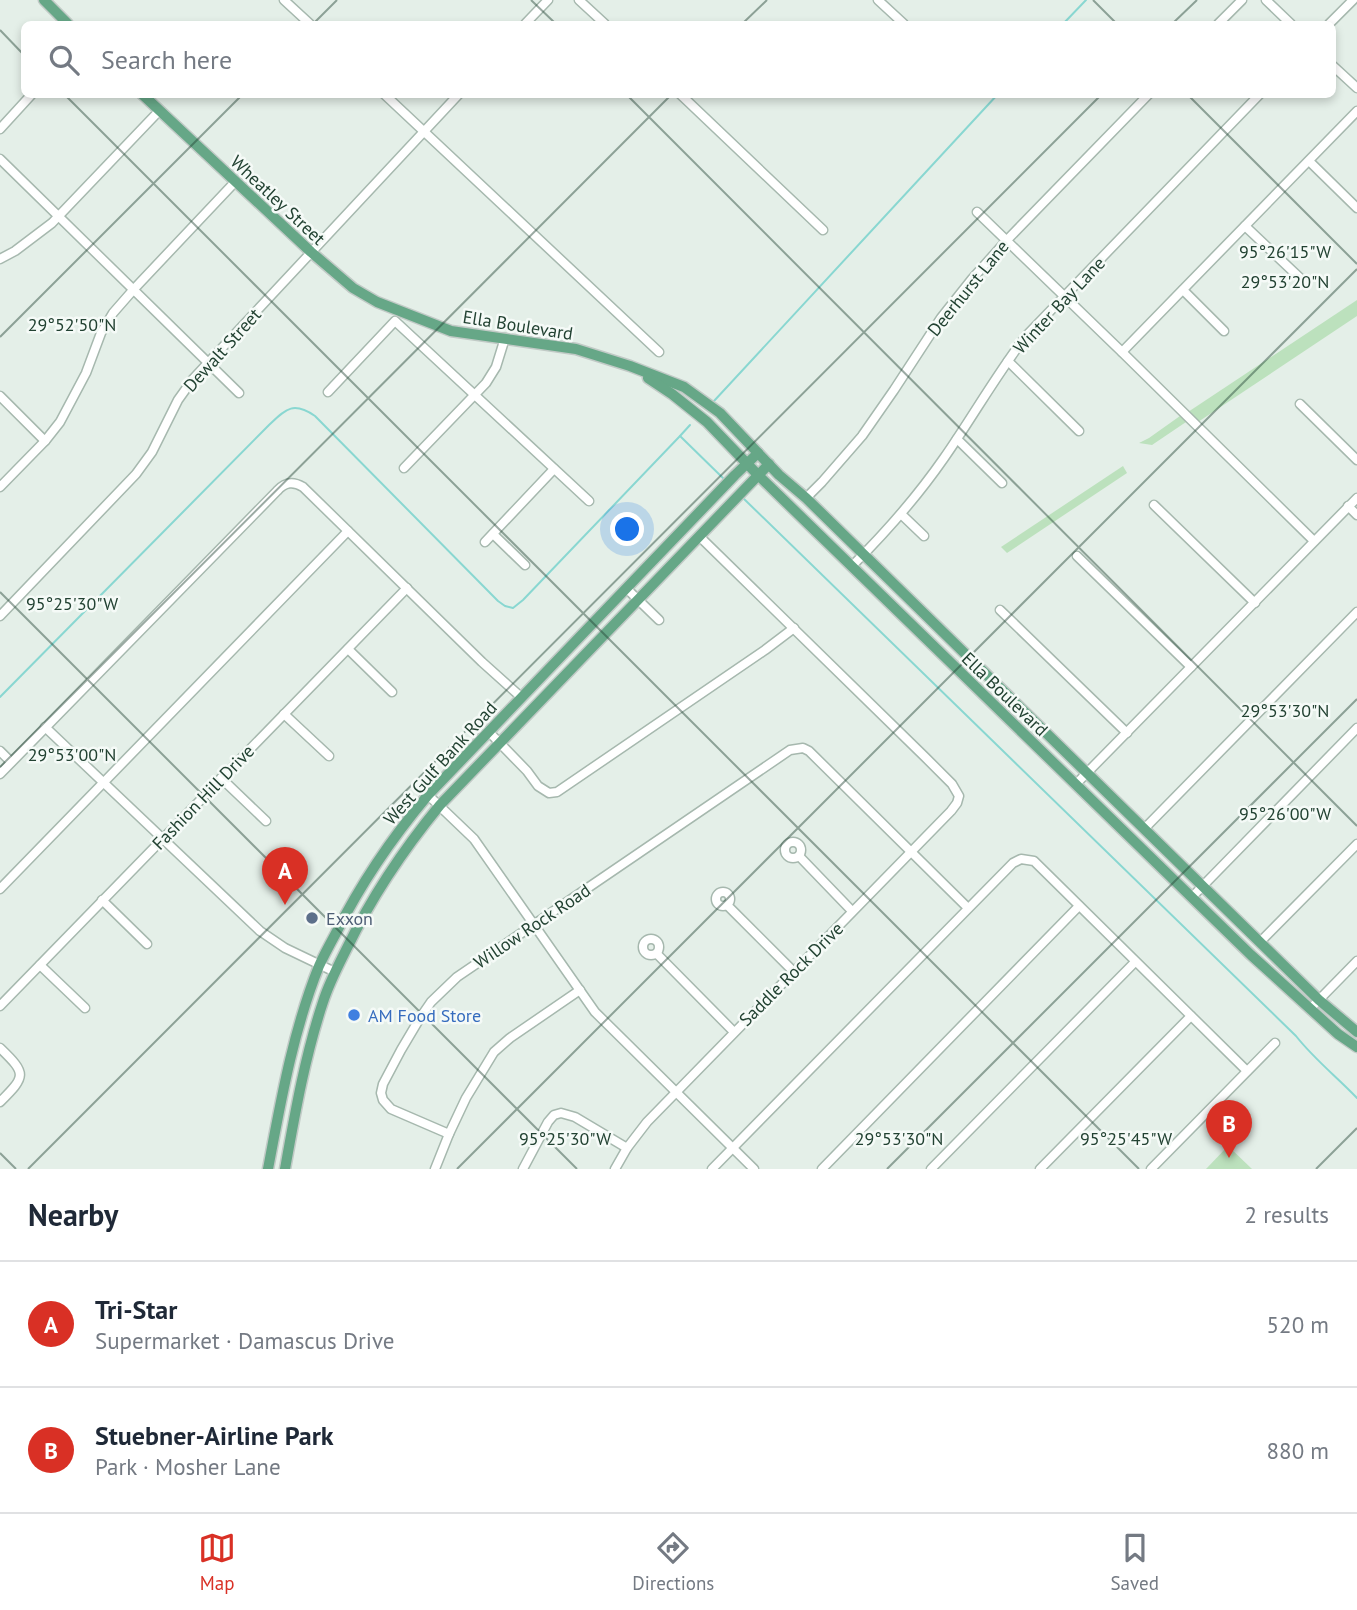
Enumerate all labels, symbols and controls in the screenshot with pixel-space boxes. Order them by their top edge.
search box [21,21,1336,98]
icon: search [45,41,83,79]
text: Search here [101,43,232,76]
street label: Wheatley Street [226,150,330,250]
street label: Deerhurst Lane [922,235,1014,341]
text: 95°26'15"W [1239,240,1331,263]
street label: Winter Bay Lane [1008,252,1110,358]
text: 29°53'20"N [1241,270,1329,293]
street label: Dewalt Street [178,303,266,397]
street label: Ella Boulevard [461,305,575,345]
text: 29°52'50"N [28,313,116,336]
your location [610,512,644,546]
text: 95°25'30"W [26,592,118,615]
street label: Ella Boulevard [957,647,1053,741]
street label: West Gulf Bank Road [378,696,502,830]
text: 29°53'30"N [1241,699,1329,722]
street label: Fashion Hill Drive [147,740,259,854]
text: 29°53'00"N [28,743,116,766]
text: 95°26'00"W [1239,802,1331,825]
pin: A [262,847,308,905]
street label: Willow Rock Road [469,878,595,974]
place label: Exxon [326,907,373,930]
marker: Exxon [304,910,320,926]
street label: Saddle Rock Drive [734,917,848,1031]
place label: AM Food Store [368,1004,481,1027]
marker: AM Food Store [346,1007,362,1023]
pin: B [1206,1100,1252,1158]
text: 95°25'30"W [519,1127,611,1150]
text: 29°53'30"N [855,1127,943,1150]
text: 95°25'45"W [1080,1127,1172,1150]
text: Nearby [28,1195,118,1234]
text: 2 results [1245,1200,1329,1229]
text: Tri-Star [95,1293,177,1326]
text: A [44,1310,58,1339]
text: 520 m [1267,1310,1329,1339]
text: Supermarket · Damascus Drive [95,1326,394,1355]
text: Stuebner-Airline Park [95,1419,334,1452]
text: B [44,1436,58,1465]
text: 880 m [1267,1436,1329,1465]
text: Park · Mosher Lane [95,1452,281,1481]
tab: Map [198,1529,236,1595]
tab: Directions [632,1529,714,1595]
tab: Saved [1111,1529,1159,1595]

